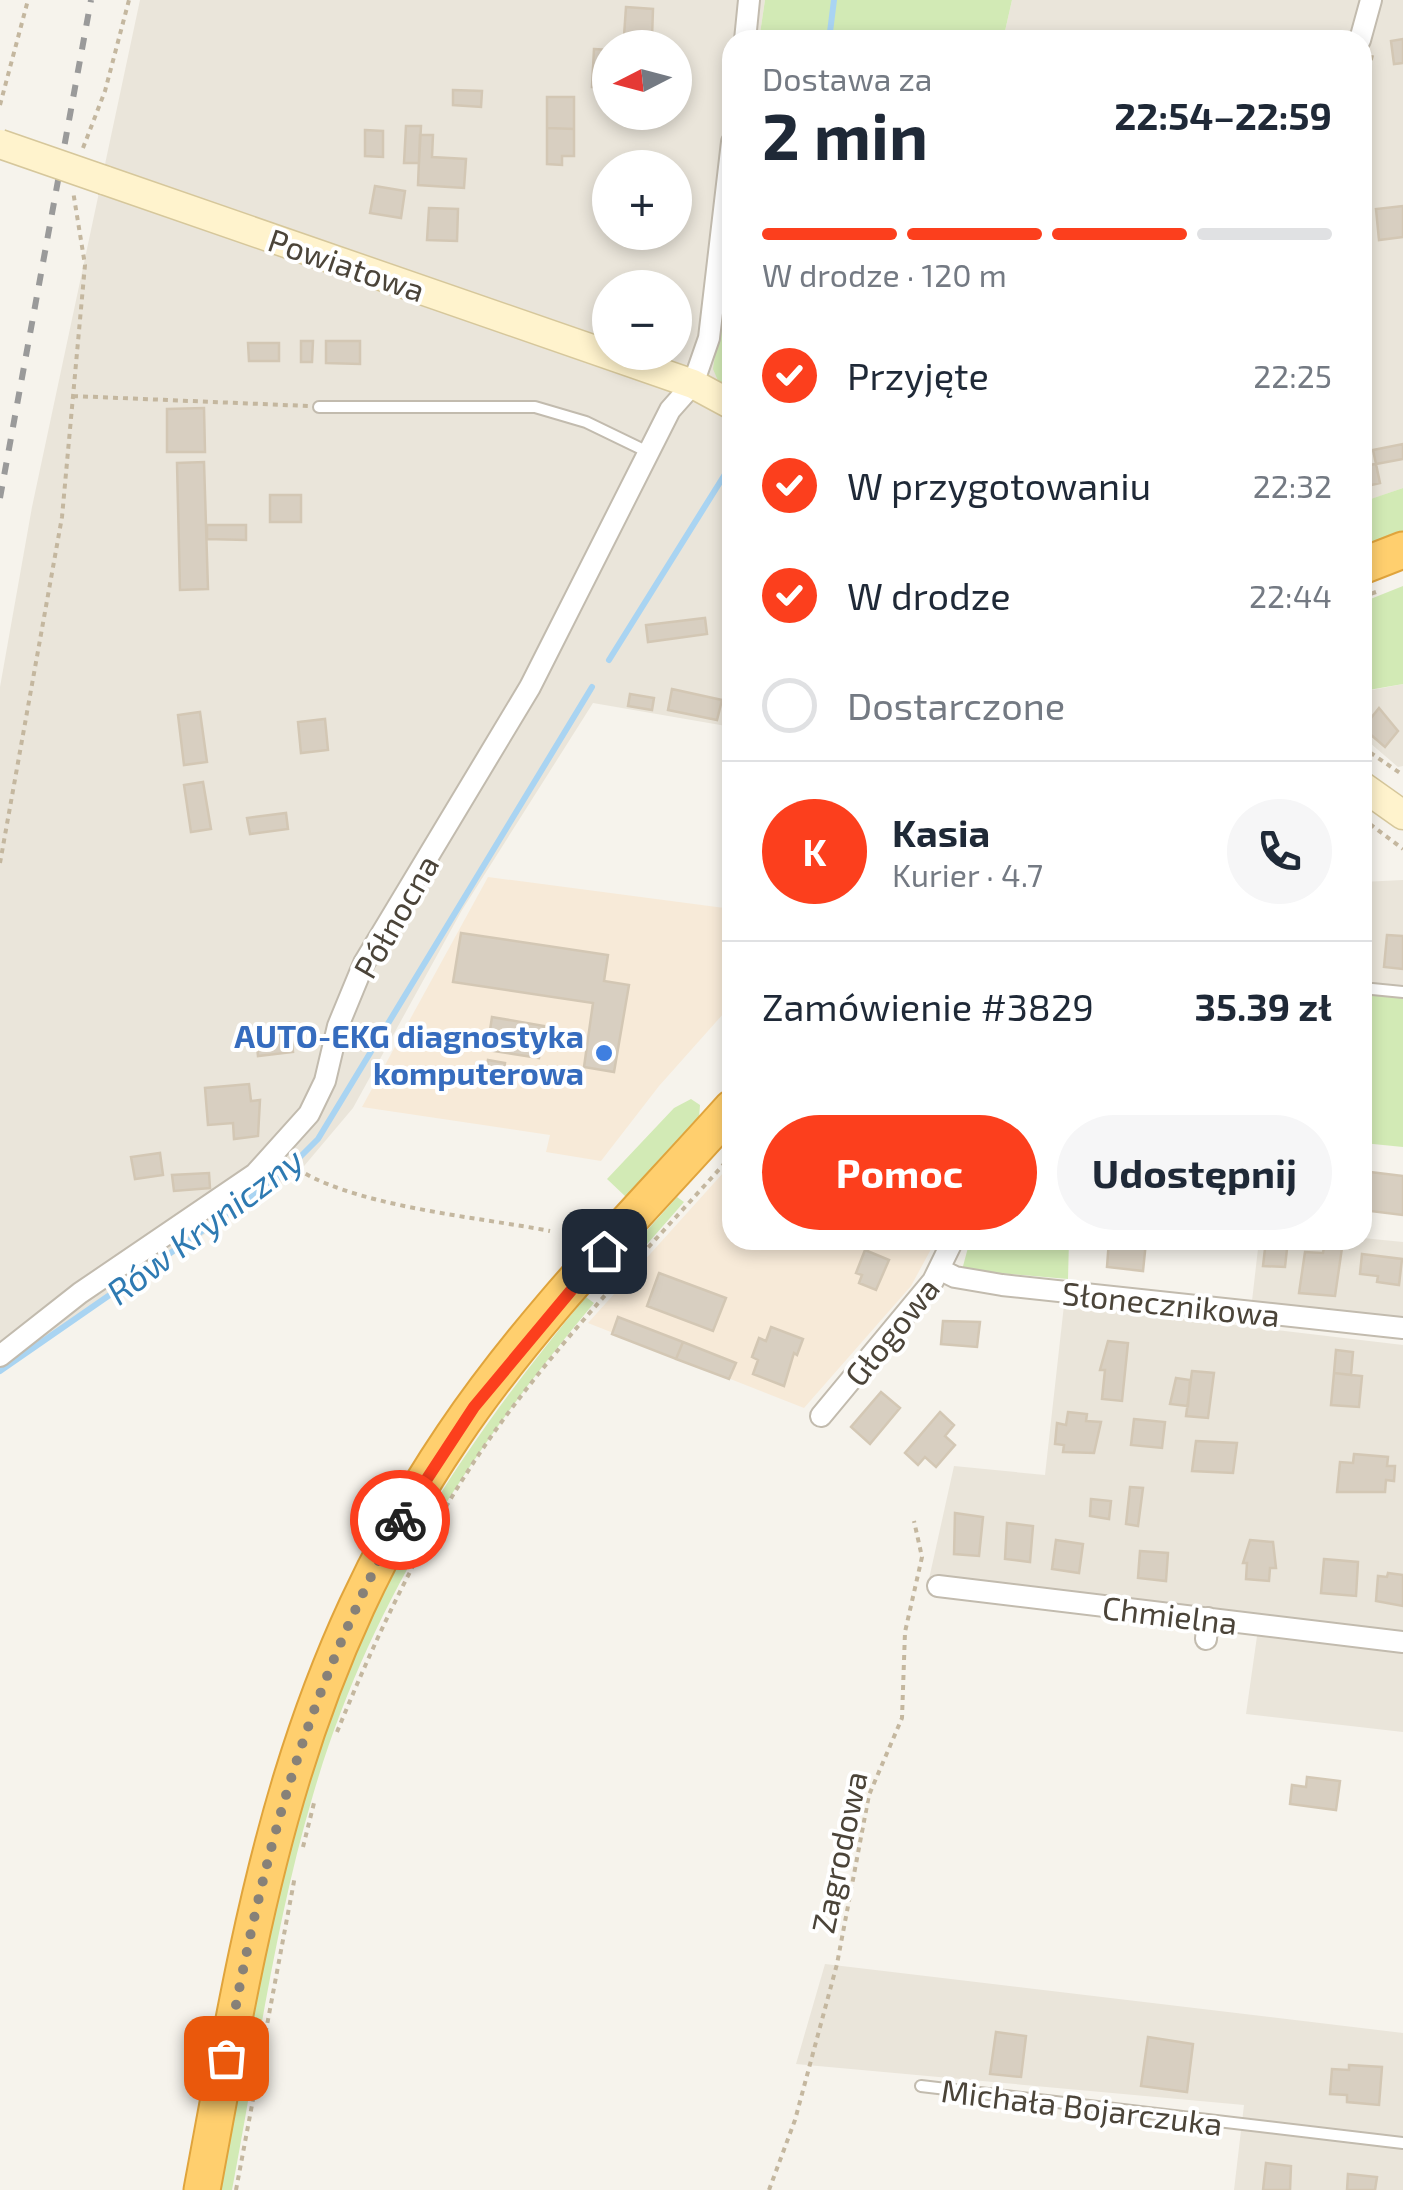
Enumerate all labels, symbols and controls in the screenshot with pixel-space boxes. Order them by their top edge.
north arrow [592,30,692,130]
map controls [592,30,692,370]
text: Dostawa za [762,59,932,97]
text: 22:54–22:59 [1114,92,1332,138]
text: 2 min [762,95,928,173]
button: + [592,150,692,250]
street label: Powiatowa [264,220,430,308]
text: W drodze · 120 m [762,255,1007,293]
button: − [592,270,692,370]
icon: check [762,348,817,403]
text: Przyjęte [847,352,989,398]
text: 22:25 [1253,356,1332,394]
icon: check [762,458,817,513]
text: W przygotowaniu [847,462,1151,508]
text: 22:32 [1253,466,1332,504]
icon: check [762,568,817,623]
text: W drodze [847,572,1011,618]
text: 22:44 [1249,576,1332,614]
text: Dostarczone [847,682,1065,728]
button: phone [1227,799,1332,904]
text: Kasia [892,809,990,855]
text: K [802,828,827,874]
street label: Północna [345,848,445,984]
text: Kurier · 4.7 [892,855,1043,893]
text: Zamówienie #3829 [762,983,1094,1029]
text: 35.39 zł [1194,983,1332,1029]
place label: AUTO-EKG diagnostyka komputerowa [234,1016,584,1091]
marker: AUTO-EKG diagnostyka komputerowa [593,1042,615,1064]
button: Pomoc [762,1115,1037,1230]
button: Udostępnij [1057,1115,1332,1230]
water label: Rów Kryniczny [98,1138,311,1313]
pin [562,1209,647,1294]
icon: home [577,1224,632,1279]
street label: Głogowa [836,1269,946,1393]
street label: Słonecznikowa [1060,1273,1282,1333]
courier [350,1470,450,1570]
icon: bike [373,1493,428,1548]
street label: Chmielna [1100,1587,1240,1641]
street label: Zagrodowa [802,1768,874,1936]
pin [184,2016,269,2101]
icon: bag [199,2031,254,2086]
street label: Michała Bojarczuka [939,2070,1225,2143]

